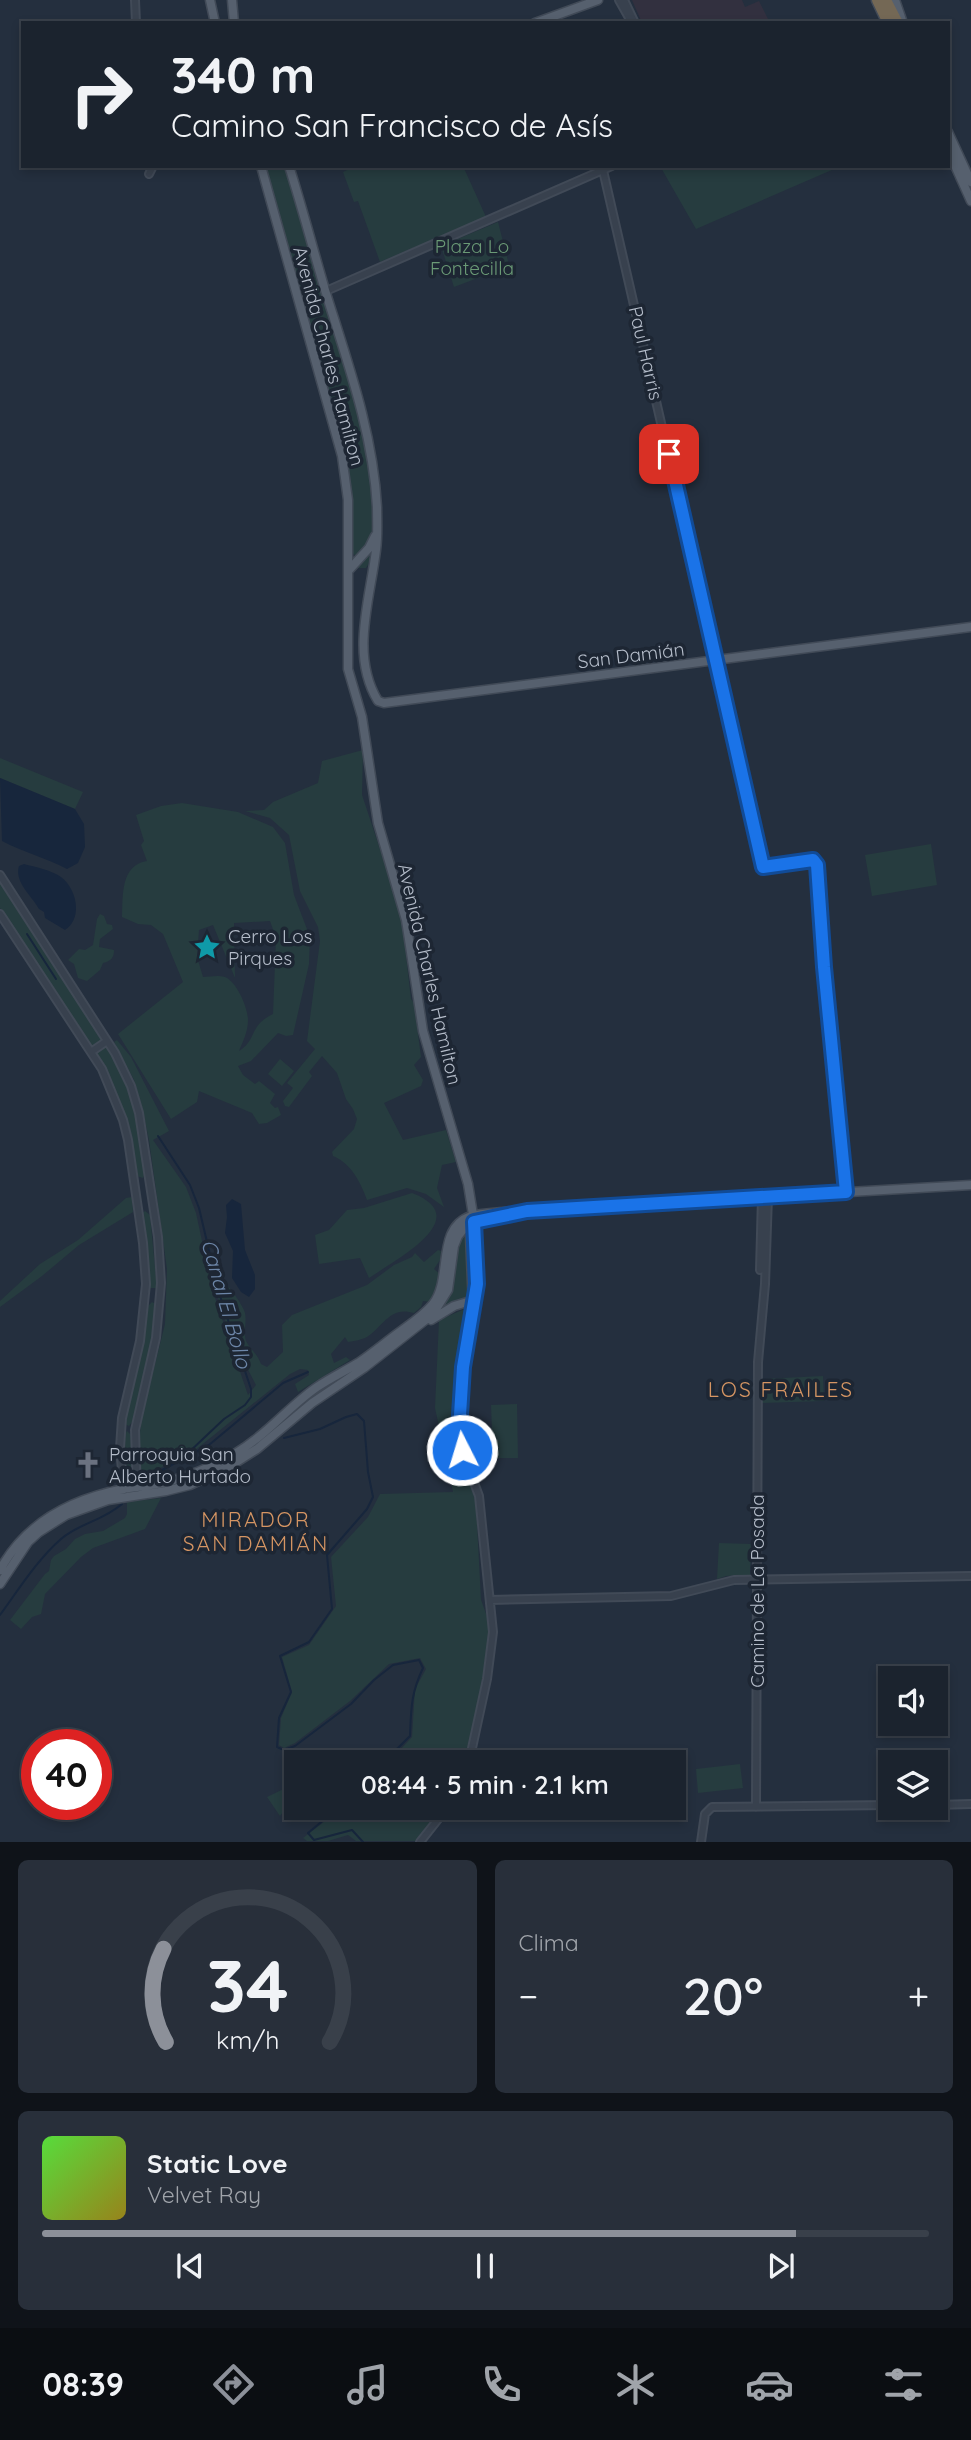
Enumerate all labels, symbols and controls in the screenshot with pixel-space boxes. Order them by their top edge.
text: 340 m [171,44,315,105]
icon: right [56,49,147,140]
text: Camino San Francisco de Asís [171,105,613,145]
park label: Plaza Lo Fontecilla [430,234,514,280]
street label: Avenida Charles Hamilton [288,244,370,468]
street label: Paul Harris [624,304,668,402]
pin [639,424,699,484]
icon: arrive [650,435,688,473]
street label: San Damián [576,637,686,673]
street label: Avenida Charles Hamilton [393,861,467,1087]
place label: Cerro Los Pirques [228,924,313,970]
place icon: Cerro Los Pirques [192,932,222,962]
water label: Canal El Bollo [196,1236,258,1372]
district label: LOS FRAILES [708,1376,854,1402]
position arrow [425,1413,499,1487]
place label: Parroquia San Alberto Hurtado [109,1442,251,1488]
church icon: Parroquia San Alberto Hurtado [73,1450,103,1480]
street label: Camino de La Posada [745,1494,769,1688]
district label: MIRADOR SAN DAMIÁN [183,1506,329,1556]
map controls [878,1666,948,1820]
button: sound [878,1666,948,1736]
speed limit sign: 40 [21,1729,112,1820]
button: layers [878,1750,948,1820]
text: 08:44 · 5 min · 2.1 km [361,1768,609,1801]
text: Clima [519,1928,579,1957]
text: 34 [206,1940,288,2031]
text: 20° [683,1963,763,2028]
text: − [519,1972,538,2020]
text: + [908,1972,929,2020]
text: km/h [216,2024,279,2055]
text: Static Love [147,2147,288,2180]
text: Velvet Ray [147,2180,261,2209]
icon: previous [171,2247,209,2285]
icon: pause [466,2247,504,2285]
icon: next [762,2247,800,2285]
icon: directions [209,2360,258,2409]
icon: music [343,2360,392,2409]
icon: phone [477,2360,526,2409]
icon: climate [611,2360,660,2409]
icon: car [745,2360,794,2409]
icon: filters [879,2360,928,2409]
text: 08:39 [43,2364,124,2404]

